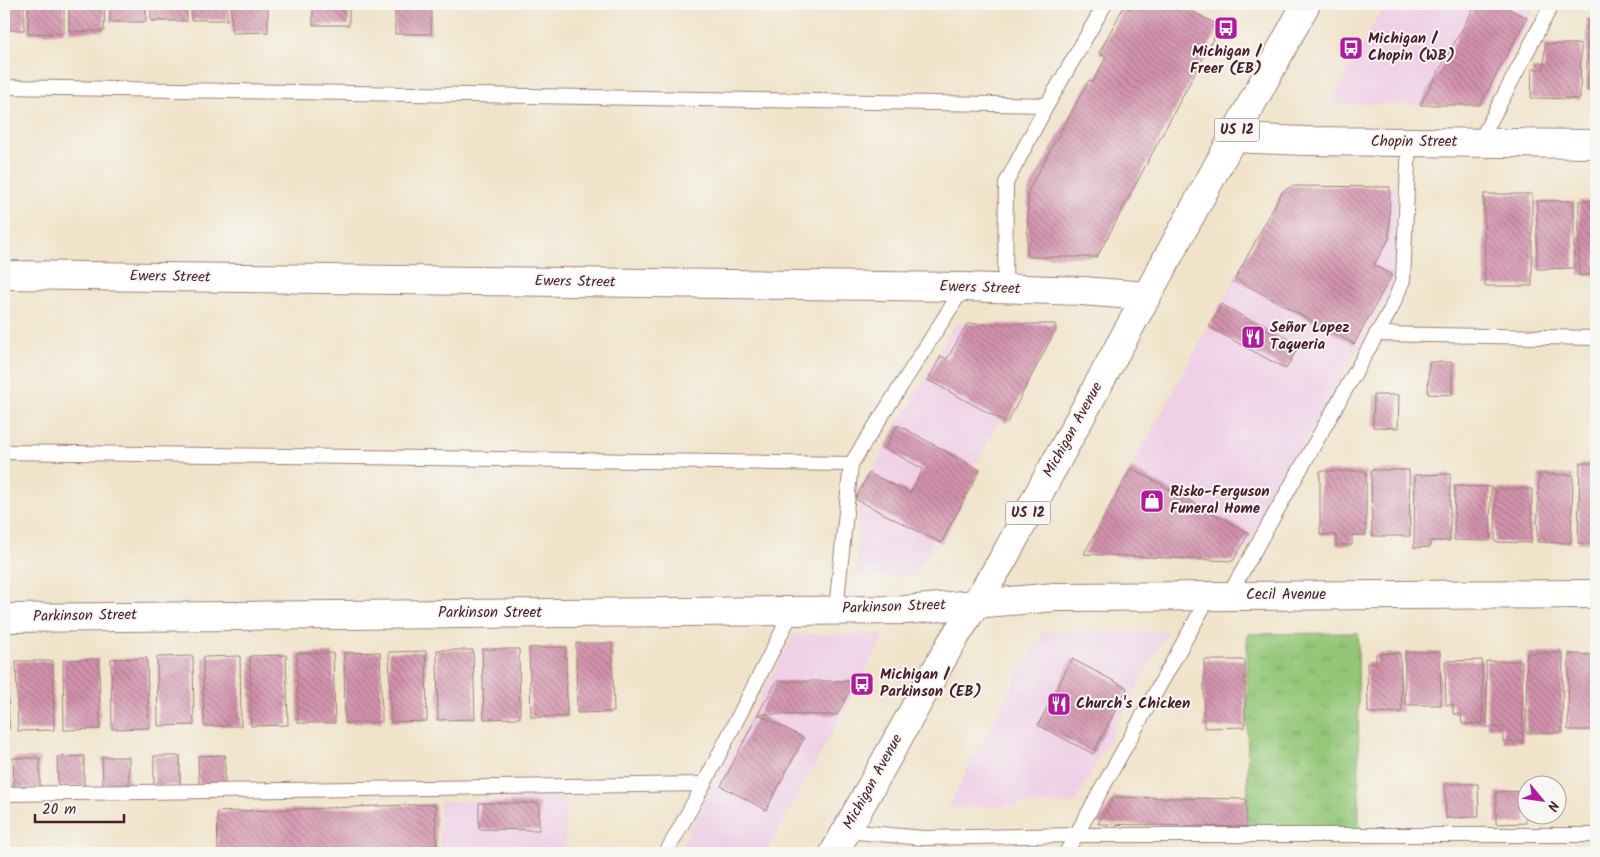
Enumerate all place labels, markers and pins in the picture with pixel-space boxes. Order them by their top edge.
bus stop icon: Michigan / Freer (EB) [1213,15,1239,41]
place label: Michigan / Chopin (WB) [1368,27,1455,68]
bus stop icon: Michigan / Chopin (WB) [1338,35,1364,61]
place label: Michigan / Freer (EB) [1190,40,1263,81]
place label: Señor Lopez Taqueria [1270,316,1350,357]
restaurant icon: Señor Lopez Taqueria [1240,324,1266,350]
place label: Risko-Ferguson Funeral Home [1170,480,1270,521]
shop icon: Risko-Ferguson Funeral Home [1139,488,1165,514]
place label: Michigan / Parkinson (EB) [880,663,982,704]
bus stop icon: Michigan / Parkinson (EB) [849,671,875,697]
restaurant icon: Church's Chicken [1046,691,1072,717]
place label: Church's Chicken [1076,692,1190,716]

